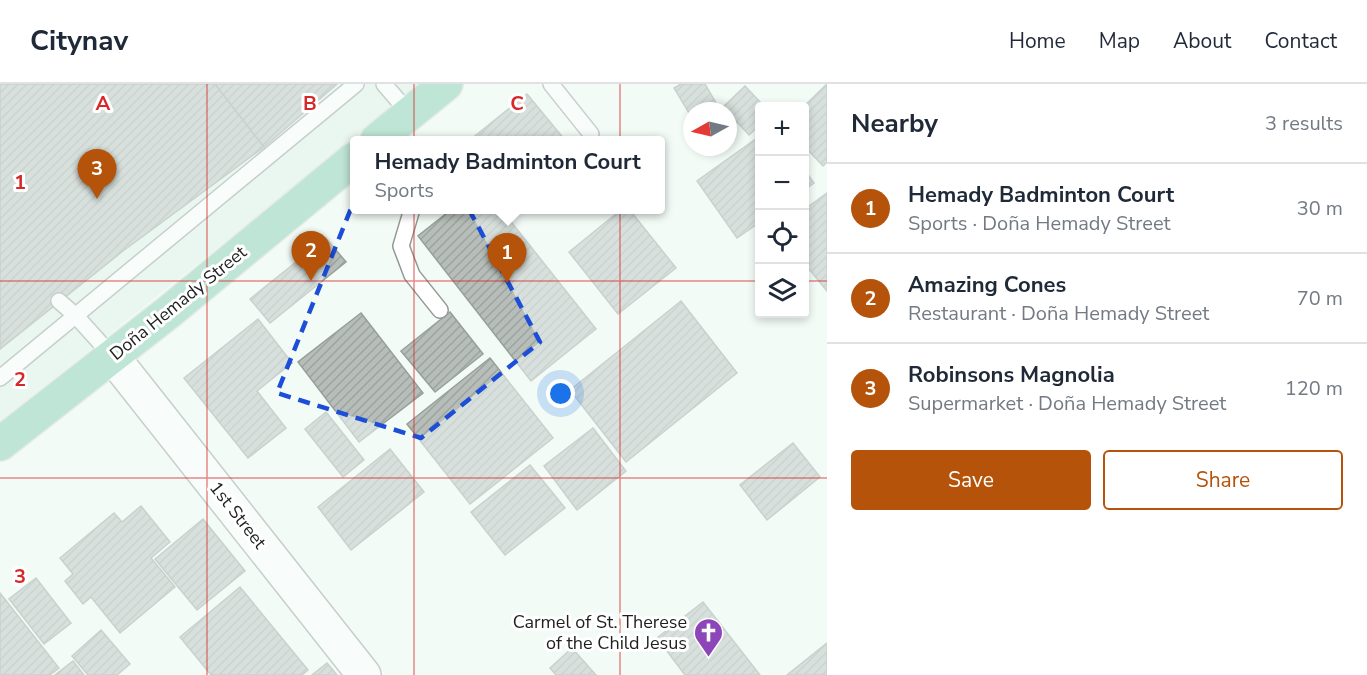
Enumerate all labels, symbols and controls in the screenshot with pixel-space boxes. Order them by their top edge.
text: Citynav [30,22,128,60]
text: Home [1009,27,1066,55]
text: Map [1099,27,1140,55]
text: About [1173,27,1231,55]
text: Contact [1264,27,1337,55]
text: A [96,90,111,117]
text: B [303,90,317,117]
text: C [510,90,524,117]
north arrow [683,102,737,156]
map controls [755,102,809,318]
button: + [755,102,809,156]
text: Nearby [851,106,938,141]
text: 3 results [1265,110,1343,137]
popup [350,136,665,214]
text: Hemady Badminton Court [374,147,641,177]
pin: 3 [78,150,116,199]
button: − [755,156,809,210]
text: 1 [14,169,26,196]
text: Sports [374,177,434,204]
text: Hemady Badminton Court [908,180,1174,210]
text: 1 [865,195,877,222]
text: 30 m [1297,195,1343,222]
button: locate [755,210,809,264]
text: Sports · Doña Hemady Street [908,210,1171,237]
pin: 2 [292,232,330,281]
pin: 1 [488,234,526,283]
street label: Doña Hemady Street [105,240,252,366]
button: layers [755,264,809,318]
text: Amazing Cones [908,270,1066,300]
text: 2 [865,285,877,312]
text: 70 m [1297,285,1343,312]
text: Restaurant · Doña Hemady Street [908,300,1209,327]
text: Robinsons Magnolia [908,360,1115,390]
text: 2 [14,366,26,393]
text: 3 [865,375,877,402]
text: 120 m [1285,375,1343,402]
your location [546,379,575,408]
text: Supermarket · Doña Hemady Street [908,390,1226,417]
button: Save [851,450,1091,510]
button: Share [1103,450,1343,510]
street label: 1st Street [204,476,272,554]
text: 3 [14,563,26,590]
place label: Carmel of St. Therese of the Child Jesus [513,610,687,655]
church icon: Carmel of St. Therese of the Child Jesus [692,616,724,658]

